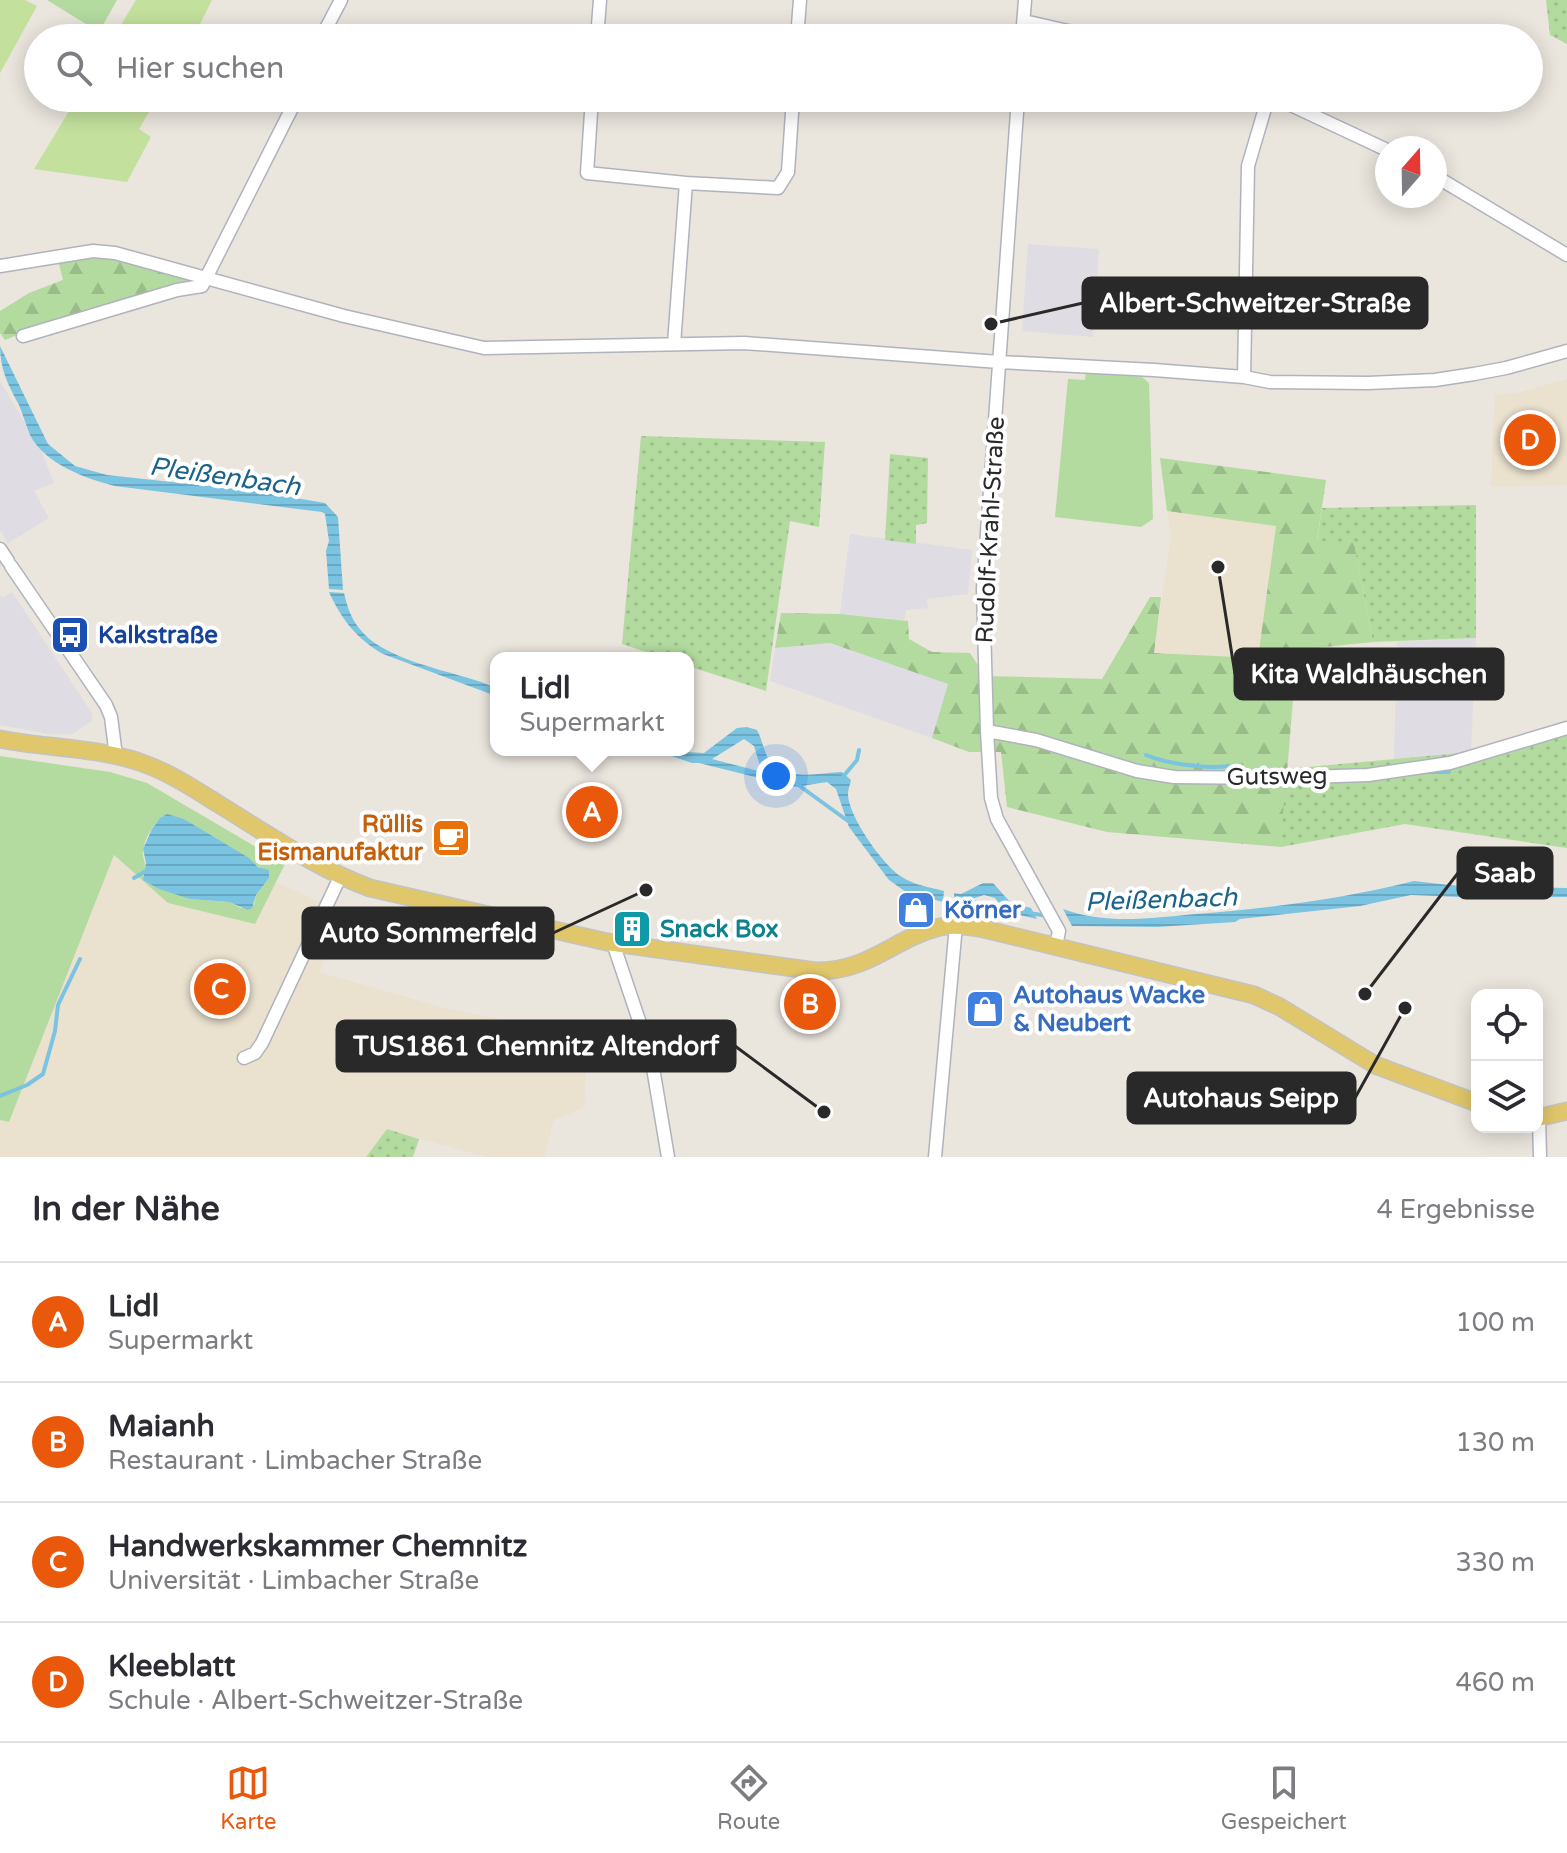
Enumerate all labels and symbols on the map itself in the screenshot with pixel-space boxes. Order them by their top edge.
north arrow [1375,136,1447,208]
callout: Albert-Schweitzer-Straße [1083,278,1427,328]
text: Albert-Schweitzer-Straße [1099,288,1411,319]
pin: D [1504,410,1556,470]
street label: Rudolf-Krahl-Straße [970,416,1011,644]
water label: Pleißenbach [147,451,304,503]
bus stop icon: Kalkstraße [49,614,91,656]
place label: Kalkstraße [98,621,218,650]
callout: Kita Waldhäuschen [1235,649,1503,699]
text: Kita Waldhäuschen [1251,659,1487,690]
your location [756,756,796,796]
street label: Gutsweg [1226,761,1328,792]
pin: A [566,782,618,842]
place label: Rüllis Eismanufaktur [257,810,424,867]
cafe icon: Rüllis Eismanufaktur [430,817,472,859]
callout: Saab [1458,848,1552,898]
text: Saab [1474,858,1536,889]
water label: Pleißenbach [1084,881,1239,918]
shop icon: Körner [895,889,937,931]
place label: Körner [944,896,1022,925]
callout: Auto Sommerfeld [303,908,553,958]
building icon: Snack Box [611,908,653,950]
place label: Snack Box [660,915,779,944]
text: Auto Sommerfeld [319,918,537,949]
pin: C [194,959,246,1019]
pin: B [784,974,836,1034]
place label: Autohaus Wacke & Neubert [1013,981,1206,1038]
shop icon: Autohaus Wacke & Neubert [964,988,1006,1030]
callout: TUS1861 Chemnitz Altendorf [337,1021,735,1071]
text: TUS1861 Chemnitz Altendorf [352,1031,720,1062]
callout: Autohaus Seipp [1128,1073,1355,1123]
text: Autohaus Seipp [1143,1083,1339,1114]

